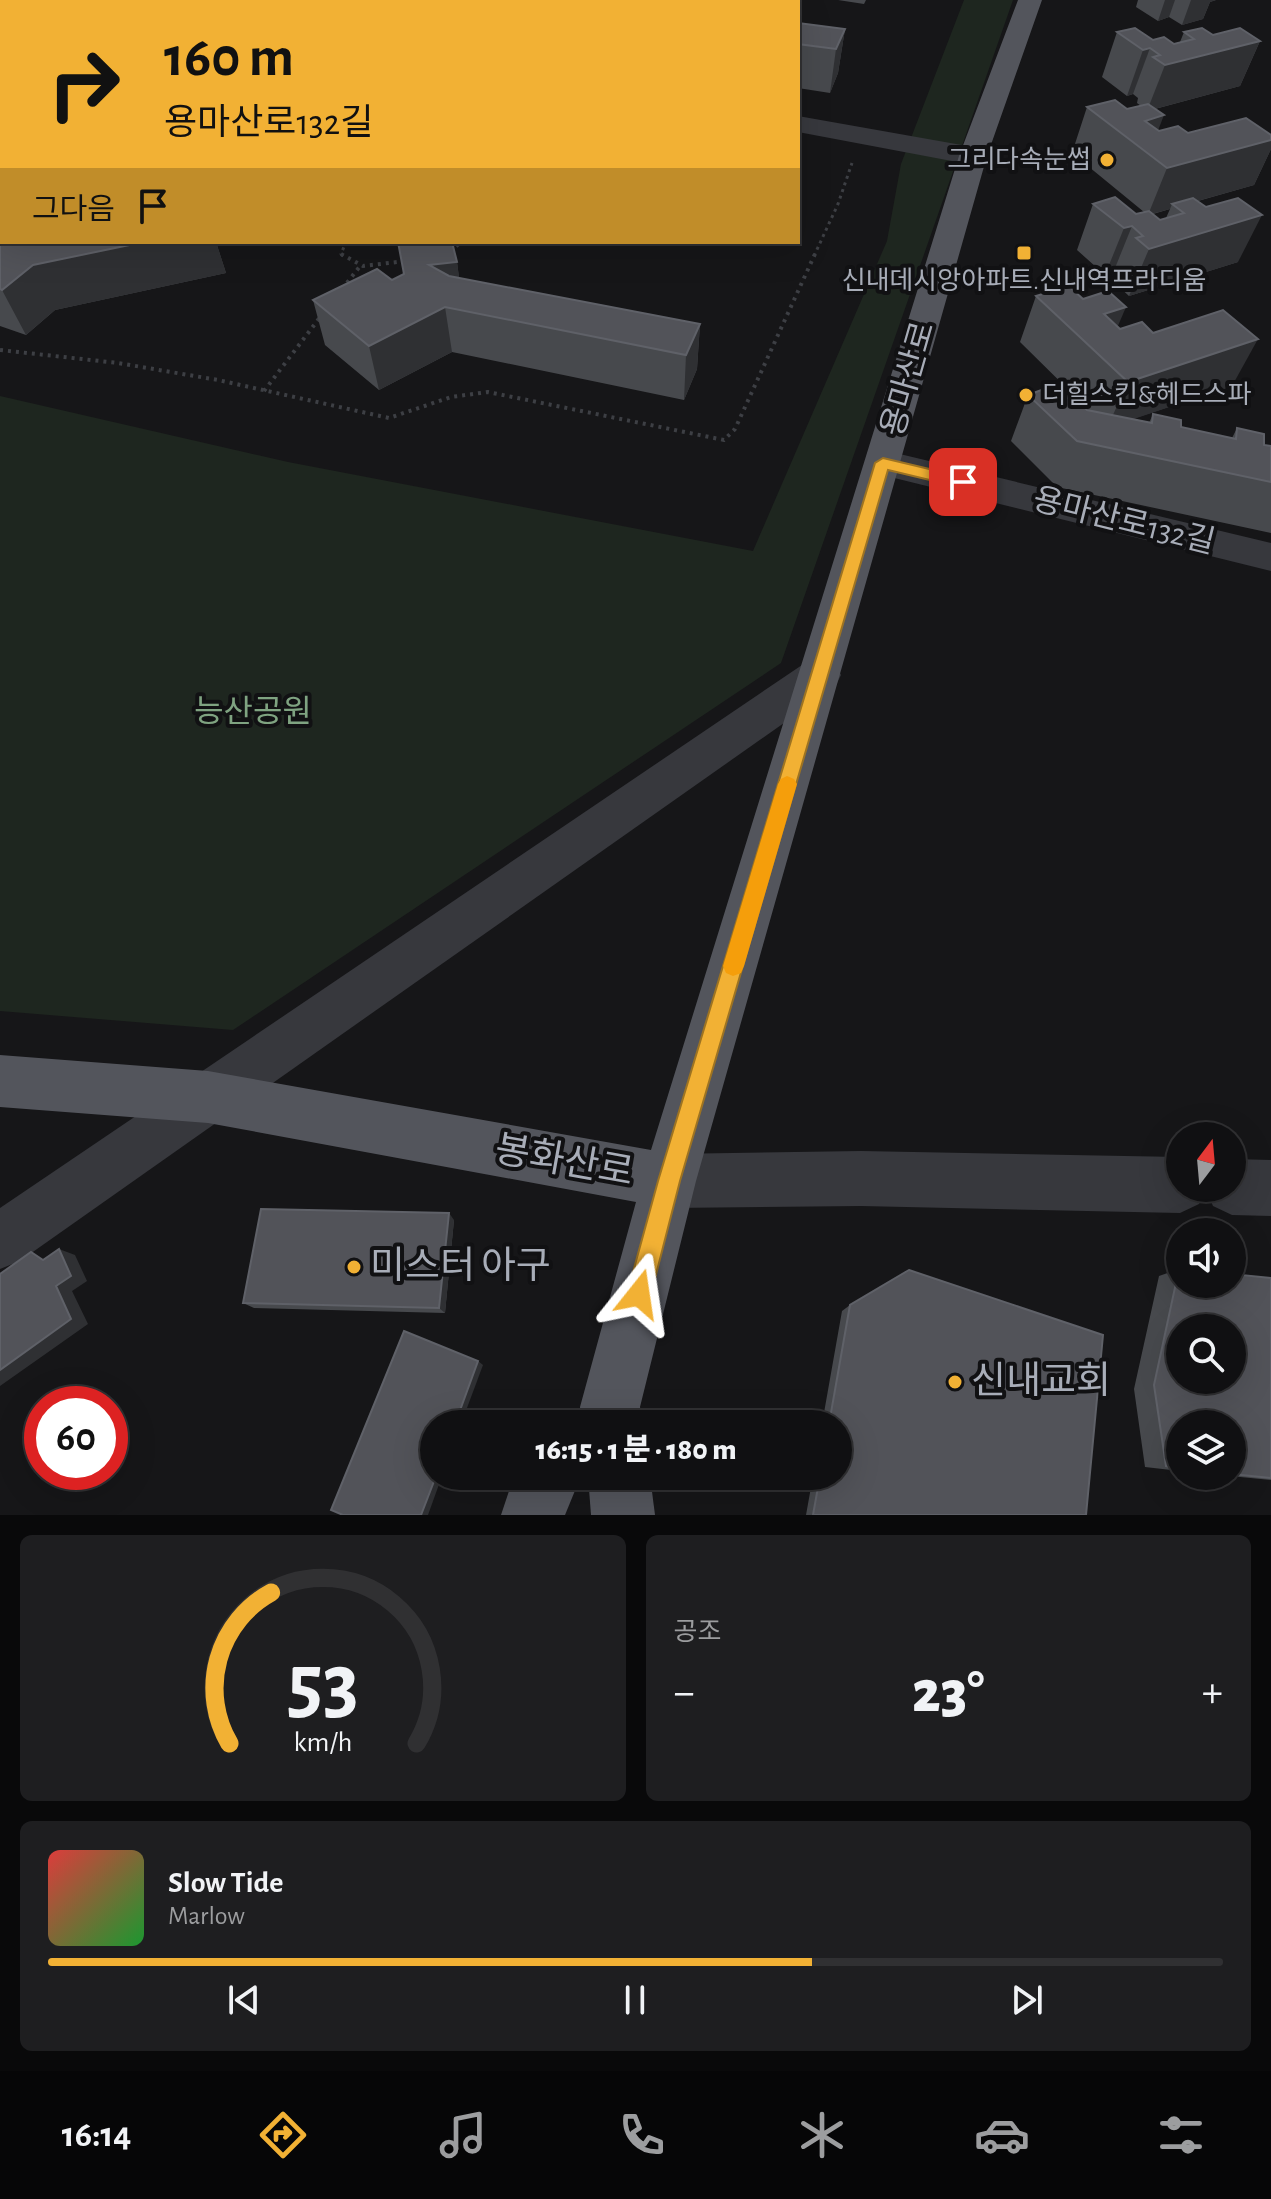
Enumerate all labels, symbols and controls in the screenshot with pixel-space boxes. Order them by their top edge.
text: 160 m [164,30,294,86]
icon: right [32,32,136,136]
text: 용마산로132길 [164,105,373,141]
place label: 그리다속눈썹 [947,146,1091,173]
marker: 그리다속눈썹 [1098,151,1116,169]
icon: arrive [131,184,175,228]
text: 그다음 [32,195,115,225]
marker: 신내데시앙아파트.신내역프라디움 [1015,244,1033,262]
place label: 신내데시앙아파트.신내역프라디움 [842,267,1206,294]
street label: 용마산로 [875,318,940,440]
place label: 더힐스킨&헤드스파 [1042,381,1251,408]
marker: 더힐스킨&헤드스파 [1017,386,1035,404]
pin [929,448,997,516]
icon: arrive [941,460,985,504]
street label: 용마산로132길 [1030,482,1218,559]
park label: 능산공원 [194,695,312,728]
north arrow [1166,1122,1246,1202]
map controls [1166,1122,1246,1490]
street label: 봉화산로 [492,1129,637,1193]
button: sound [1166,1218,1246,1298]
place label: 미스터 아구 [370,1246,551,1286]
position arrow [597,1252,681,1336]
marker: 미스터 아구 [345,1258,363,1276]
button: search [1166,1314,1246,1394]
place label: 신내교회 [971,1361,1111,1401]
marker: 신내교회 [946,1373,964,1391]
speed limit sign: 60 [24,1386,128,1490]
button: layers [1166,1410,1246,1490]
text: 16:15 · 1 분 · 180 m [535,1435,737,1465]
text: 공조 [674,1619,721,1645]
text: 53 [287,1643,359,1727]
text: 23° [912,1663,985,1723]
text: − [674,1671,695,1715]
text: + [1202,1671,1223,1715]
text: km/h [293,1728,352,1757]
text: Slow Tide [168,1868,283,1898]
text: Marlow [168,1903,245,1929]
icon: previous [222,1978,266,2022]
icon: pause [613,1978,657,2022]
icon: next [1005,1978,1049,2022]
icon: directions [255,2107,311,2163]
icon: music [435,2107,491,2163]
icon: phone [614,2107,670,2163]
icon: climate [794,2107,850,2163]
icon: car [974,2107,1030,2163]
icon: filters [1153,2107,1209,2163]
text: 16:14 [62,2117,131,2153]

